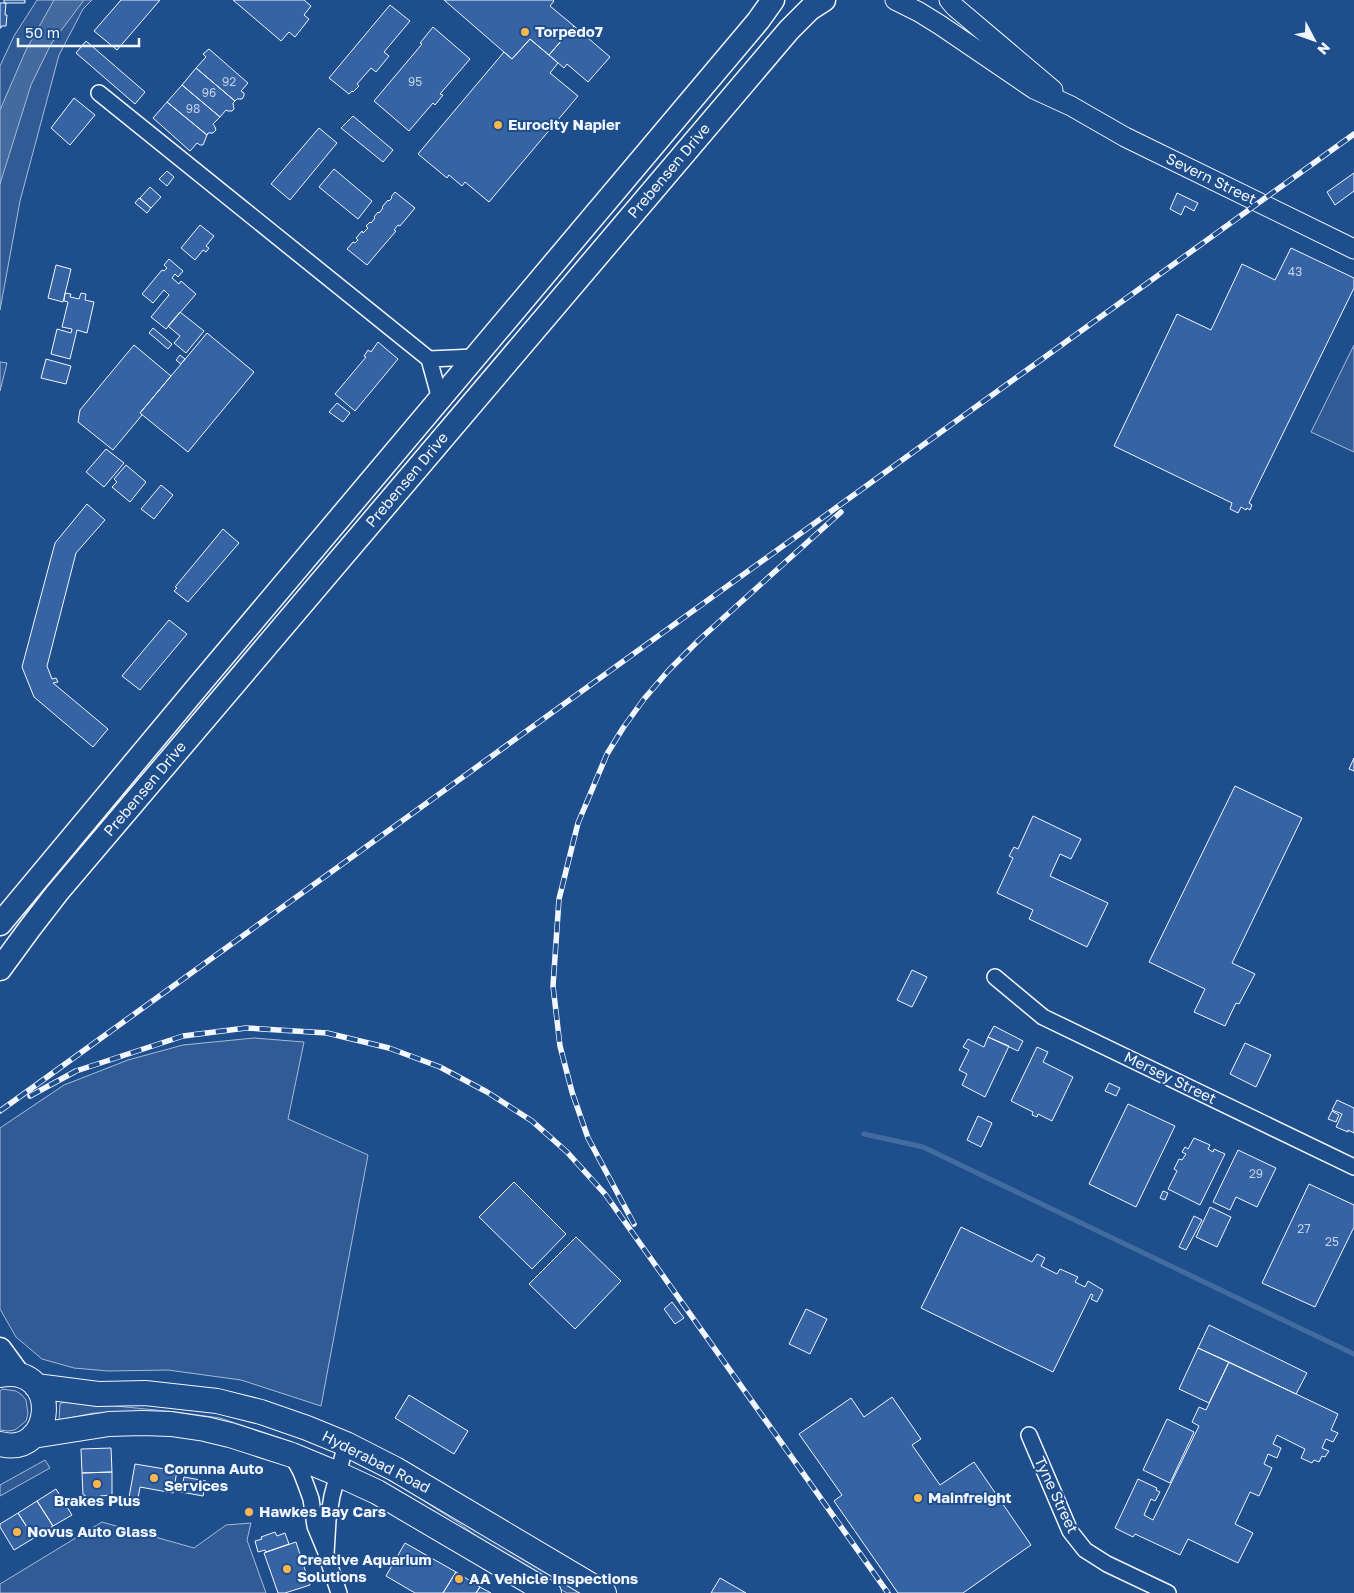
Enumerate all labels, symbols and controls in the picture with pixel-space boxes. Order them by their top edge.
scale bar [18,15,139,47]
north arrow [1289,15,1339,65]
place label: Torpedo7 [535,22,603,40]
text: 50 m [25,23,60,41]
marker: Torpedo7 [519,26,531,38]
text: N [1314,39,1334,58]
house number: 92 [222,74,236,89]
house number: 95 [408,74,422,89]
house number: 96 [202,85,216,100]
house number: 98 [186,101,200,116]
place label: Eurocity Napier [508,115,621,133]
marker: Eurocity Napier [492,119,504,131]
street label: Prebensen Drive [623,119,713,221]
street label: Severn Street [1163,149,1259,208]
house number: 43 [1288,264,1302,279]
street label: Prebensen Drive [361,428,451,530]
street label: Prebensen Drive [99,737,189,839]
street label: Mersey Street [1121,1047,1219,1107]
house number: 29 [1249,1166,1263,1181]
house number: 27 [1297,1221,1311,1236]
house number: 25 [1325,1234,1339,1249]
street label: Hyderabad Road [319,1426,434,1496]
street label: Tyne Street [1031,1453,1083,1536]
place label: Corunna Auto Services [164,1459,263,1494]
marker: Corunna Auto Services [148,1472,160,1484]
marker: Brakes Plus [91,1478,103,1490]
place label: Mainfreight [928,1488,1012,1506]
place label: Brakes Plus [54,1491,140,1509]
marker: Mainfreight [912,1492,924,1504]
place label: Hawkes Bay Cars [259,1502,386,1520]
marker: Hawkes Bay Cars [243,1506,255,1518]
place label: Novus Auto Glass [27,1522,157,1540]
marker: Novus Auto Glass [11,1526,23,1538]
place label: Creative Aquarium Solutions [297,1550,432,1585]
marker: Creative Aquarium Solutions [281,1563,293,1575]
place label: AA Vehicle Inspections [469,1569,638,1587]
marker: AA Vehicle Inspections [453,1573,465,1585]

